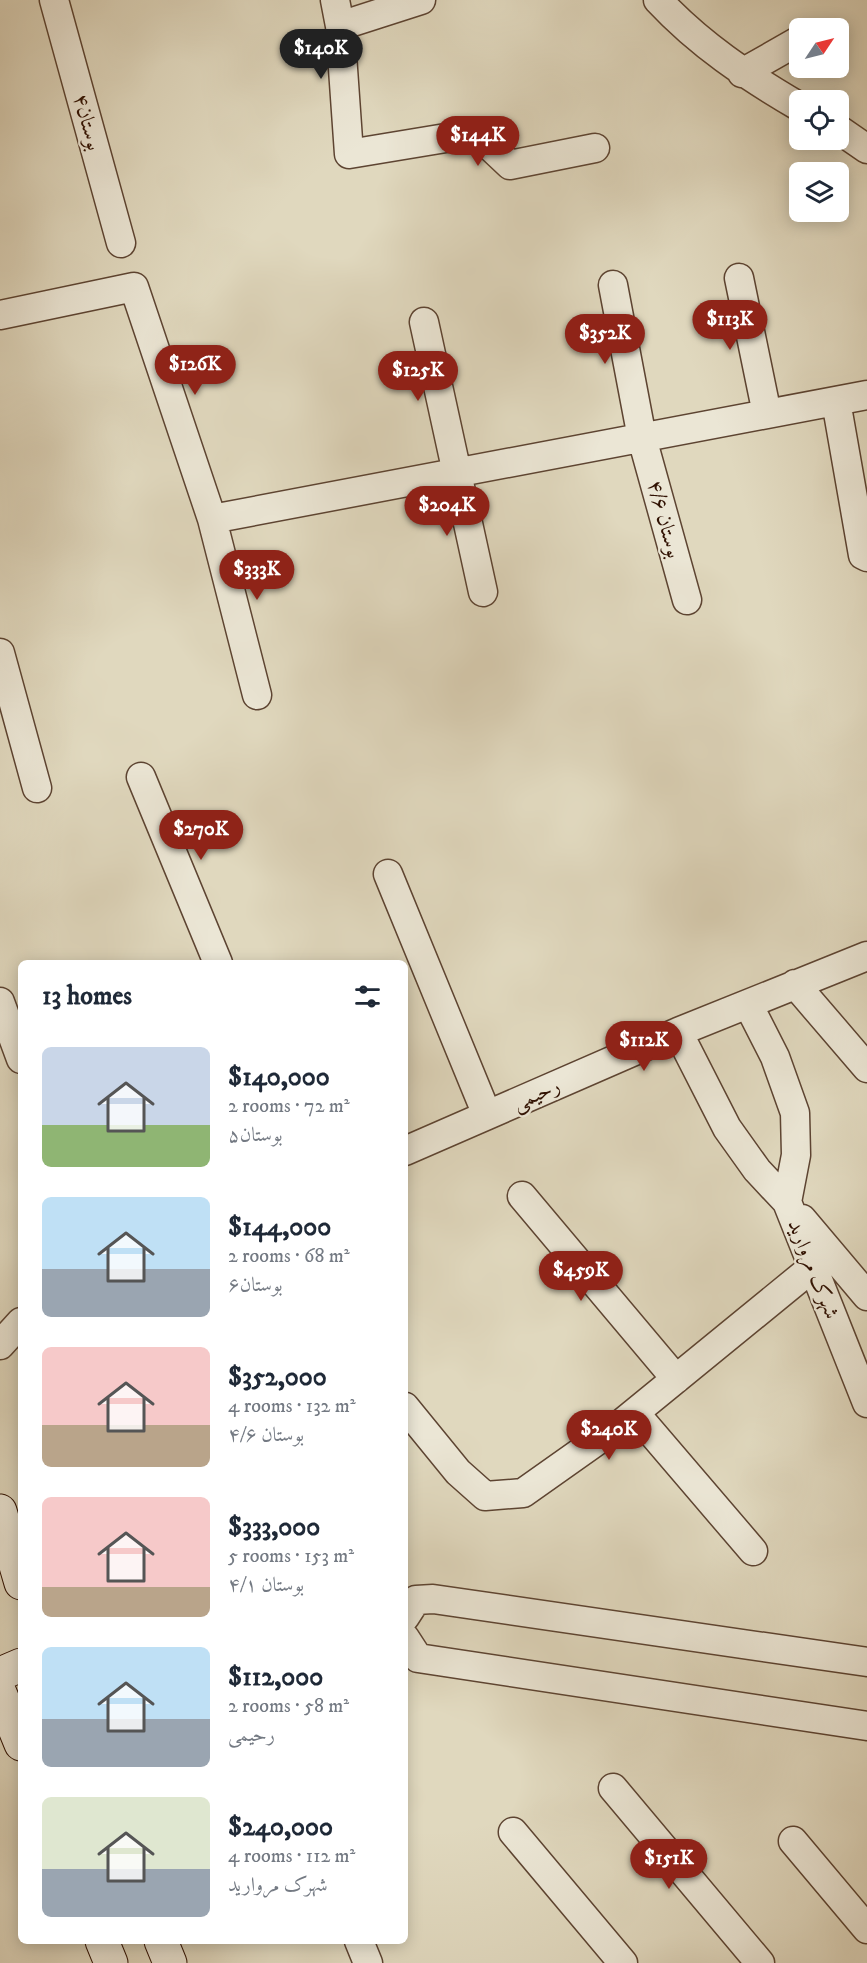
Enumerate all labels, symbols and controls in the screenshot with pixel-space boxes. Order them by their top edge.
north arrow [789,18,849,78]
map controls [789,18,849,222]
pin: $140K [279,29,363,80]
text: $140K [294,36,348,61]
button: locate [789,90,849,150]
street label: بوستان۴ [67,91,107,153]
pin: $144K [436,116,520,167]
text: $144K [450,123,506,148]
button: layers [789,162,849,222]
pin: $113K [688,300,772,351]
text: $113K [706,307,754,332]
pin: $352K [563,314,647,365]
text: $352K [579,321,631,346]
pin: $126K [153,345,237,396]
pin: $125K [376,351,460,402]
text: $126K [169,352,221,377]
text: $125K [392,358,444,383]
street label: بوستان ۴/۶ [641,477,687,561]
pin: $204K [405,486,489,537]
text: $204K [418,493,476,518]
pin: $333K [215,550,299,601]
text: $333K [233,557,281,582]
pin: $270K [159,810,243,861]
text: $270K [173,817,229,842]
text: 13 homes [42,980,132,1013]
icon: filters [351,980,384,1013]
pin: $112K [602,1021,686,1072]
text: $112K [619,1028,669,1053]
text: $140,000 [228,1061,330,1094]
icon: home [90,1071,162,1143]
street label: رحیمی [509,1073,564,1117]
text: 2 rooms · 72 m² [228,1094,350,1119]
text: بوستان۵ [228,1123,283,1148]
text: $144,000 [228,1211,331,1244]
street label: شهرک مروارید [780,1216,845,1323]
icon: home [90,1221,162,1293]
text: 2 rooms · 68 m² [228,1244,350,1269]
pin: $459K [539,1251,623,1302]
text: $459K [553,1258,609,1283]
text: بوستان۶ [228,1273,283,1298]
text: $352,000 [228,1361,327,1394]
icon: home [90,1371,162,1443]
text: 4 rooms · 132 m² [228,1394,356,1419]
pin: $240K [567,1410,651,1461]
text: $240K [580,1417,638,1442]
text: بوستان ۴/۶ [228,1423,304,1448]
text: $333,000 [228,1511,320,1544]
icon: home [90,1521,162,1593]
text: 5 rooms · 153 m² [228,1544,354,1569]
text: بوستان ۴/۱ [228,1573,304,1598]
text: $112,000 [228,1661,323,1694]
icon: home [90,1671,162,1743]
text: 2 rooms · 58 m² [228,1694,349,1719]
text: رحیمی [228,1723,275,1748]
text: $240,000 [228,1811,333,1844]
icon: home [90,1821,162,1893]
pin: $151K [627,1839,711,1890]
text: 4 rooms · 112 m² [228,1844,356,1869]
text: $151K [644,1846,694,1871]
text: شهرک مروارید [228,1873,328,1898]

